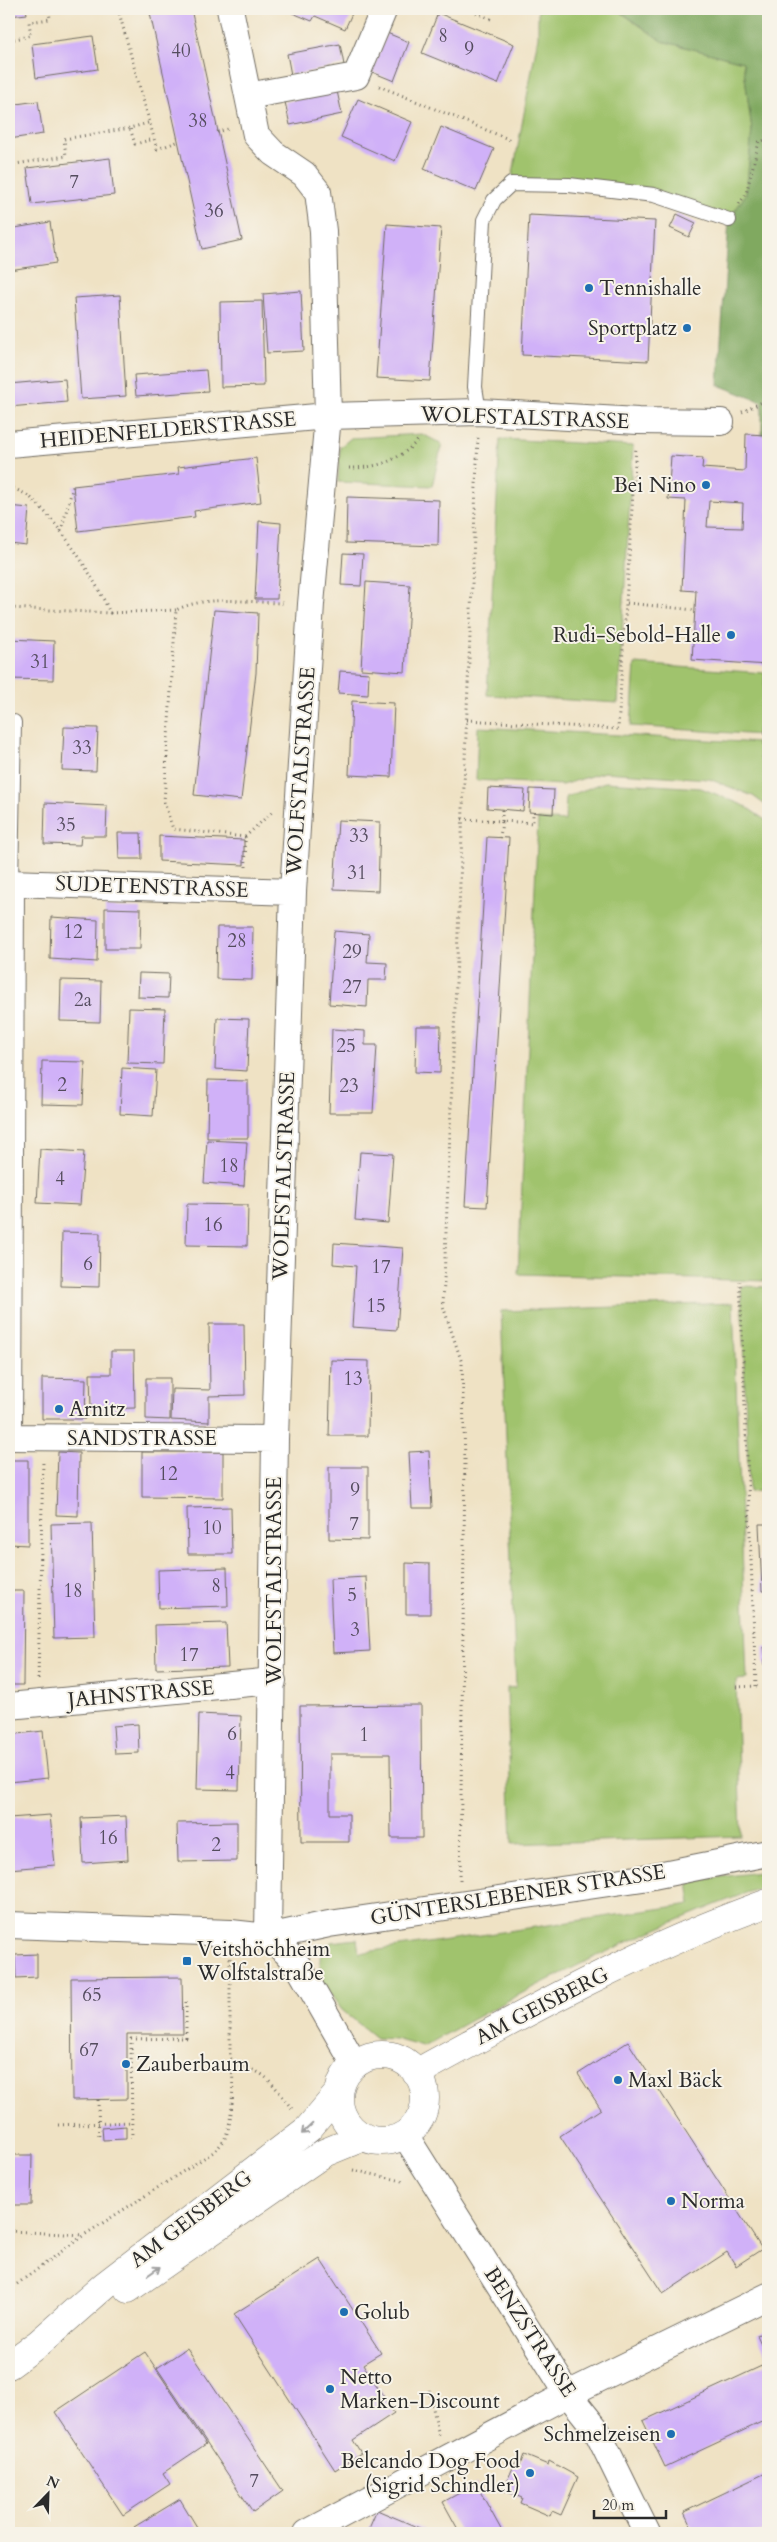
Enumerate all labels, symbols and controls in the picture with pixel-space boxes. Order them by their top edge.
house number: 8 [438,23,448,49]
house number: 9 [464,36,474,62]
house number: 40 [171,38,191,64]
house number: 38 [188,108,208,134]
house number: 7 [69,169,79,195]
house number: 36 [204,198,224,224]
place label: Tennishalle [599,274,702,303]
marker: Tennishalle [583,282,595,294]
place label: Sportplatz [588,314,678,343]
marker: Sportplatz [681,322,693,334]
street label: WOLFSTALSTRASSE [419,400,630,436]
street label: HEIDENFELDERSTRASSE [39,404,297,456]
place label: Bei Nino [614,471,696,500]
marker: Bei Nino [700,479,712,491]
place label: Rudi-Sebold-Halle [553,621,721,650]
marker: Rudi-Sebold-Halle [725,629,737,641]
house number: 31 [30,649,50,675]
street label: WOLFSTALSTRASSE [279,666,323,877]
house number: 33 [72,735,92,761]
house number: 35 [56,812,76,838]
house number: 33 [349,823,369,849]
house number: 31 [347,860,367,886]
street label: SUDETENSTRASSE [55,869,249,905]
house number: 12 [63,919,83,945]
house number: 28 [227,928,247,954]
house number: 29 [342,939,362,965]
house number: 27 [342,974,362,1000]
house number: 2a [74,987,92,1013]
house number: 25 [336,1033,356,1059]
street label: WOLFSTALSTRASSE [266,1071,302,1282]
house number: 2 [57,1072,67,1098]
house number: 23 [339,1073,359,1099]
house number: 18 [219,1153,239,1179]
house number: 4 [55,1166,65,1192]
house number: 16 [203,1212,223,1238]
house number: 6 [83,1251,93,1277]
house number: 17 [371,1254,391,1280]
house number: 15 [366,1293,386,1319]
house number: 13 [343,1366,363,1392]
place label: Arnitz [69,1395,126,1424]
marker: Arnitz [53,1403,65,1415]
street label: SANDSTRASSE [67,1424,217,1453]
house number: 12 [158,1461,178,1487]
street label: WOLFSTALSTRASSE [260,1476,289,1687]
house number: 9 [350,1477,360,1503]
house number: 7 [349,1511,359,1537]
house number: 10 [202,1515,222,1541]
house number: 8 [211,1573,221,1599]
house number: 18 [63,1578,83,1604]
house number: 5 [347,1582,357,1608]
house number: 3 [350,1617,360,1643]
house number: 17 [179,1642,199,1668]
street label: JAHNSTRASSE [64,1673,215,1715]
house number: 6 [227,1721,237,1747]
house number: 1 [359,1722,369,1748]
house number: 4 [225,1760,235,1786]
house number: 16 [98,1825,118,1851]
house number: 2 [211,1832,221,1858]
street label: GÜNTERSLEBENER STRASSE [368,1857,668,1933]
place label: Veitshöchheim Wolfstalstraße [196,1935,330,1988]
marker: Veitshöchheim Wolfstalstraße [181,1955,193,1967]
street label: AM GEISBERG [470,1960,614,2052]
house number: 65 [82,1982,102,2008]
house number: 67 [79,2037,99,2063]
place label: Zauberbaum [136,2050,250,2079]
marker: Zauberbaum [120,2058,132,2070]
place label: Maxl Bäck [628,2066,723,2095]
marker: Maxl Bäck [612,2074,624,2086]
one-way arrow [301,2123,314,2135]
street label: AM GEISBERG [124,2163,258,2275]
place label: Norma [681,2187,745,2216]
marker: Norma [665,2195,677,2207]
street label: BENZSTRASSE [477,2261,583,2403]
one-way arrow [147,2266,161,2276]
place label: Golub [354,2298,410,2327]
marker: Golub [338,2306,350,2318]
place label: Netto Marken-Discount [340,2363,500,2416]
marker: Netto Marken-Discount [324,2383,336,2395]
place label: Schmelzeisen [543,2420,661,2449]
marker: Schmelzeisen [665,2428,677,2440]
place label: Belcando Dog Food (Sigrid Schindler) [340,2447,520,2500]
marker: Belcando Dog Food (Sigrid Schindler) [524,2467,536,2479]
house number: 7 [249,2468,259,2494]
north arrow [22,2470,72,2520]
text: N [44,2471,62,2494]
scale bar [594,2487,667,2519]
text: 20 m [602,2495,634,2515]

